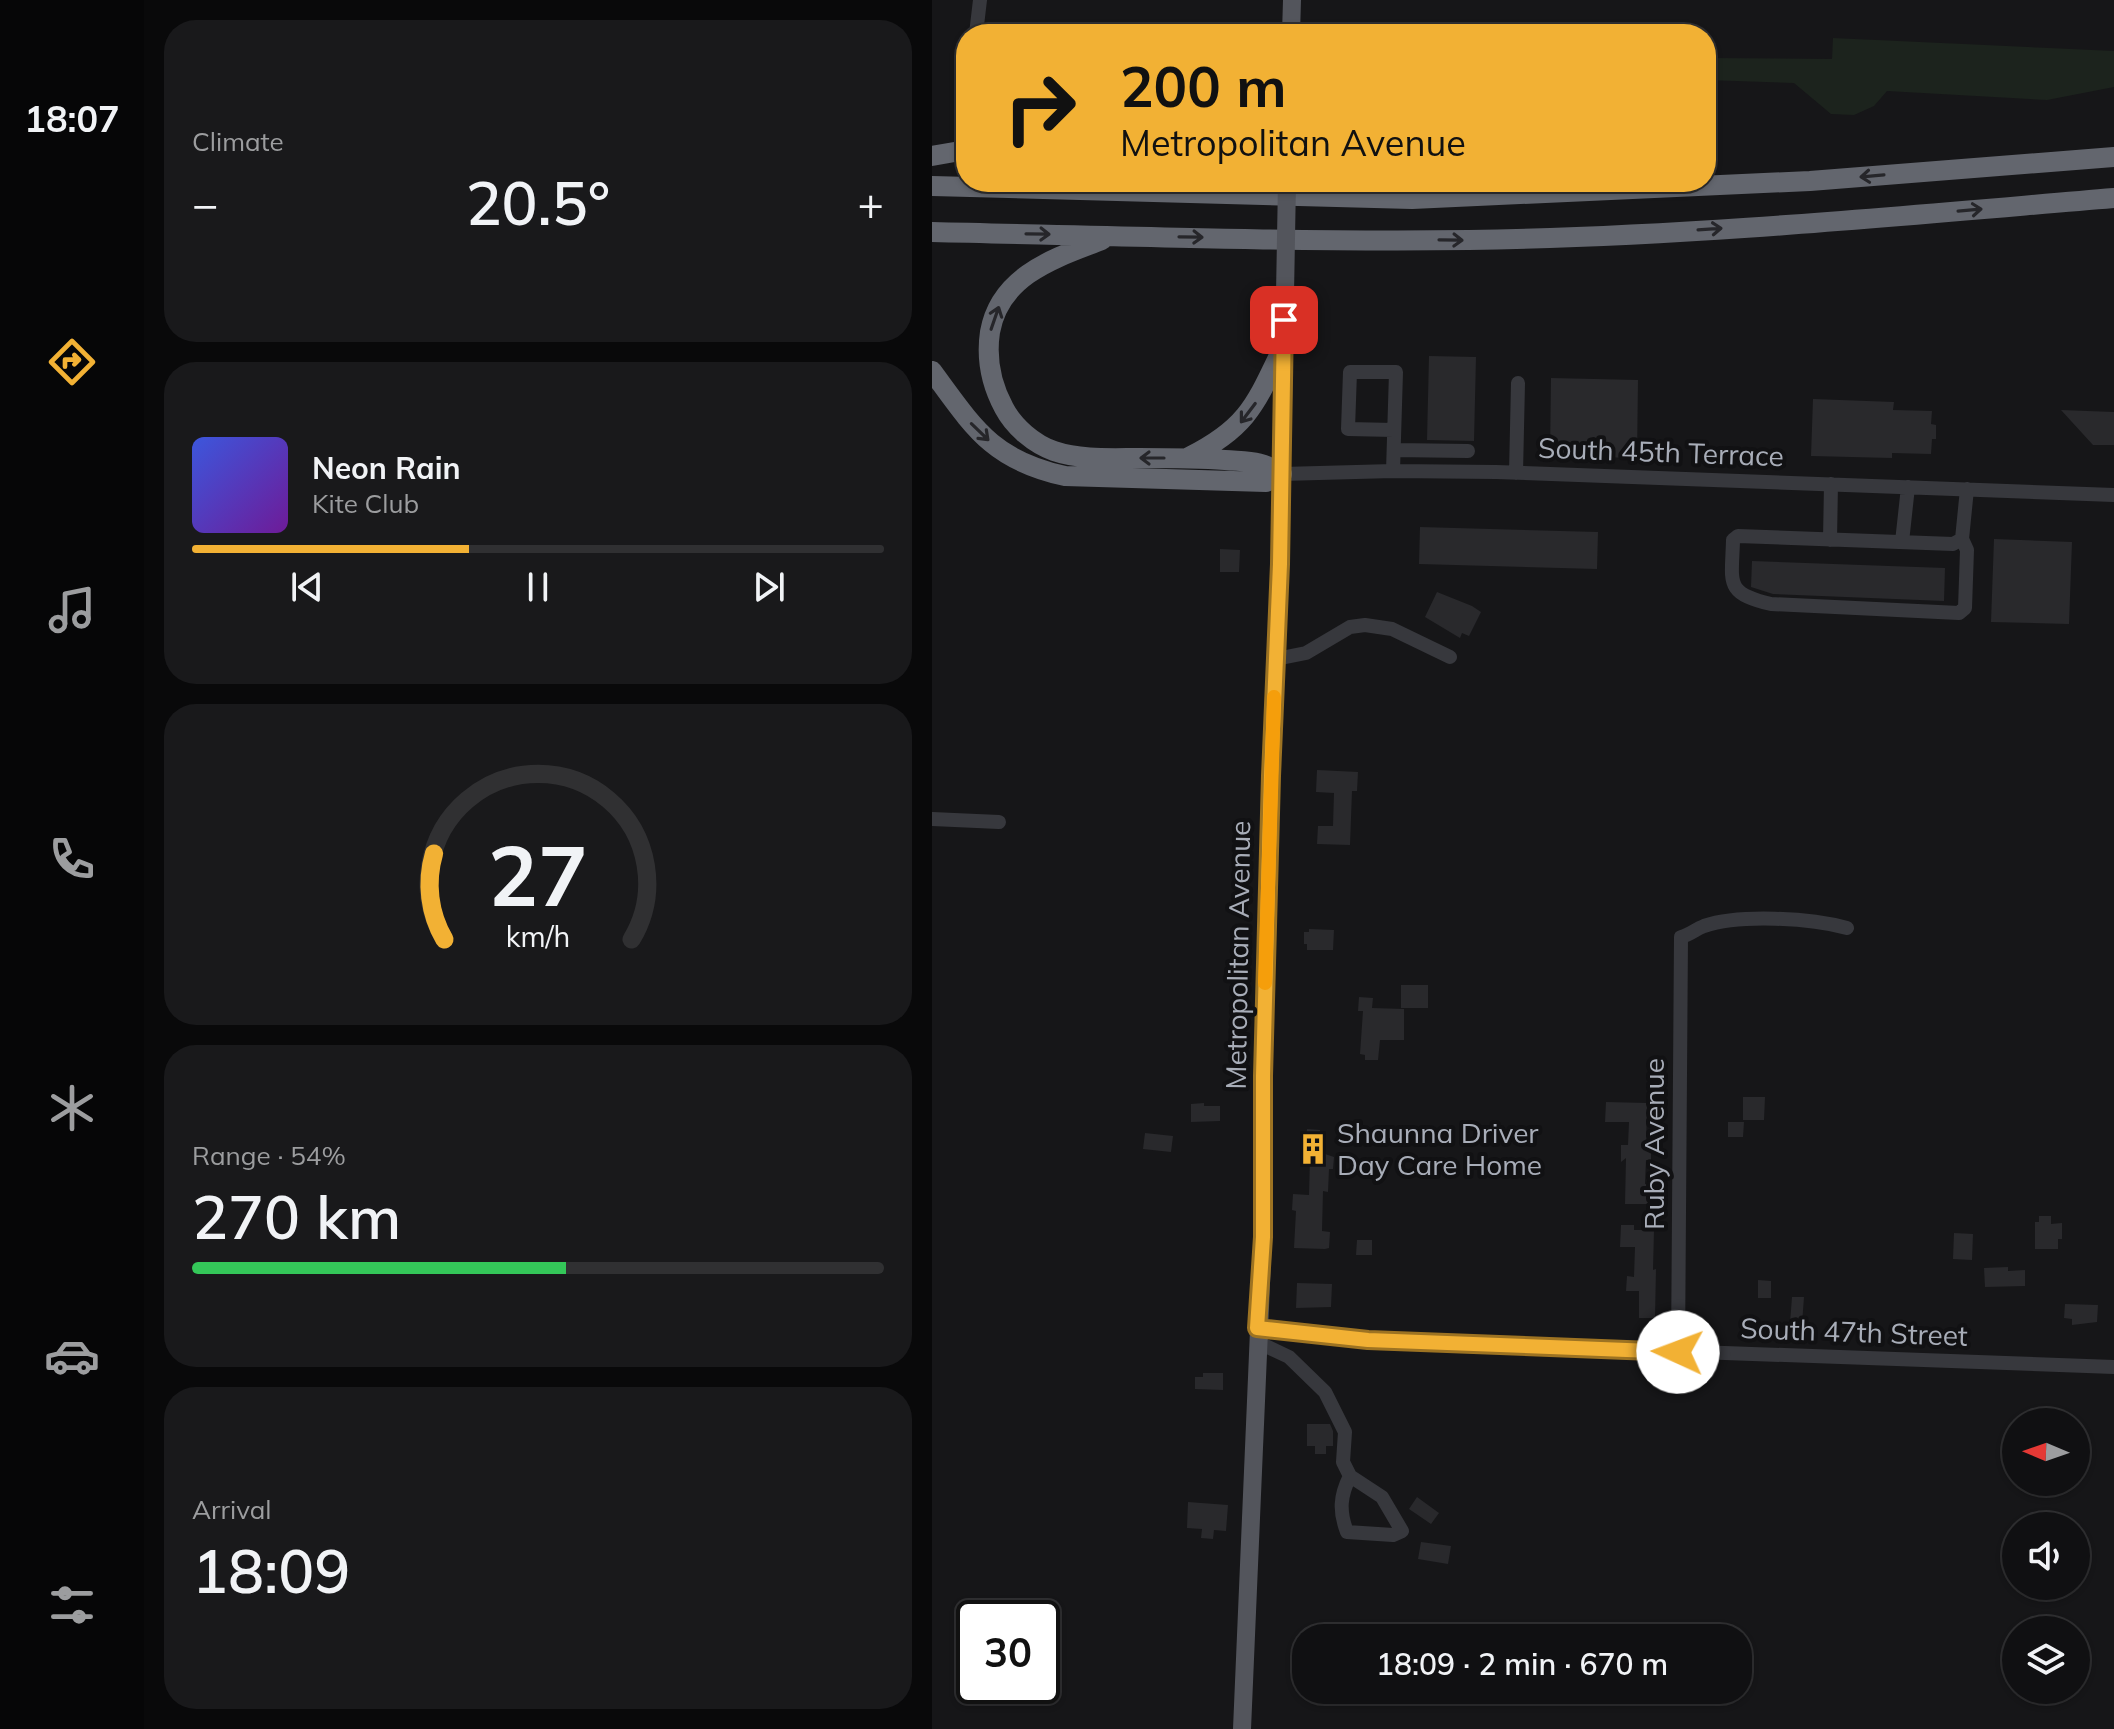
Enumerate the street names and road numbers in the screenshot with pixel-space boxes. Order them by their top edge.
street label: South 45th Terrace [1537,430,1785,473]
street label: Metropolitan Avenue [1218,820,1257,1090]
street label: Ruby Avenue [1636,1058,1671,1230]
street label: South 47th Street [1740,1310,1969,1353]

